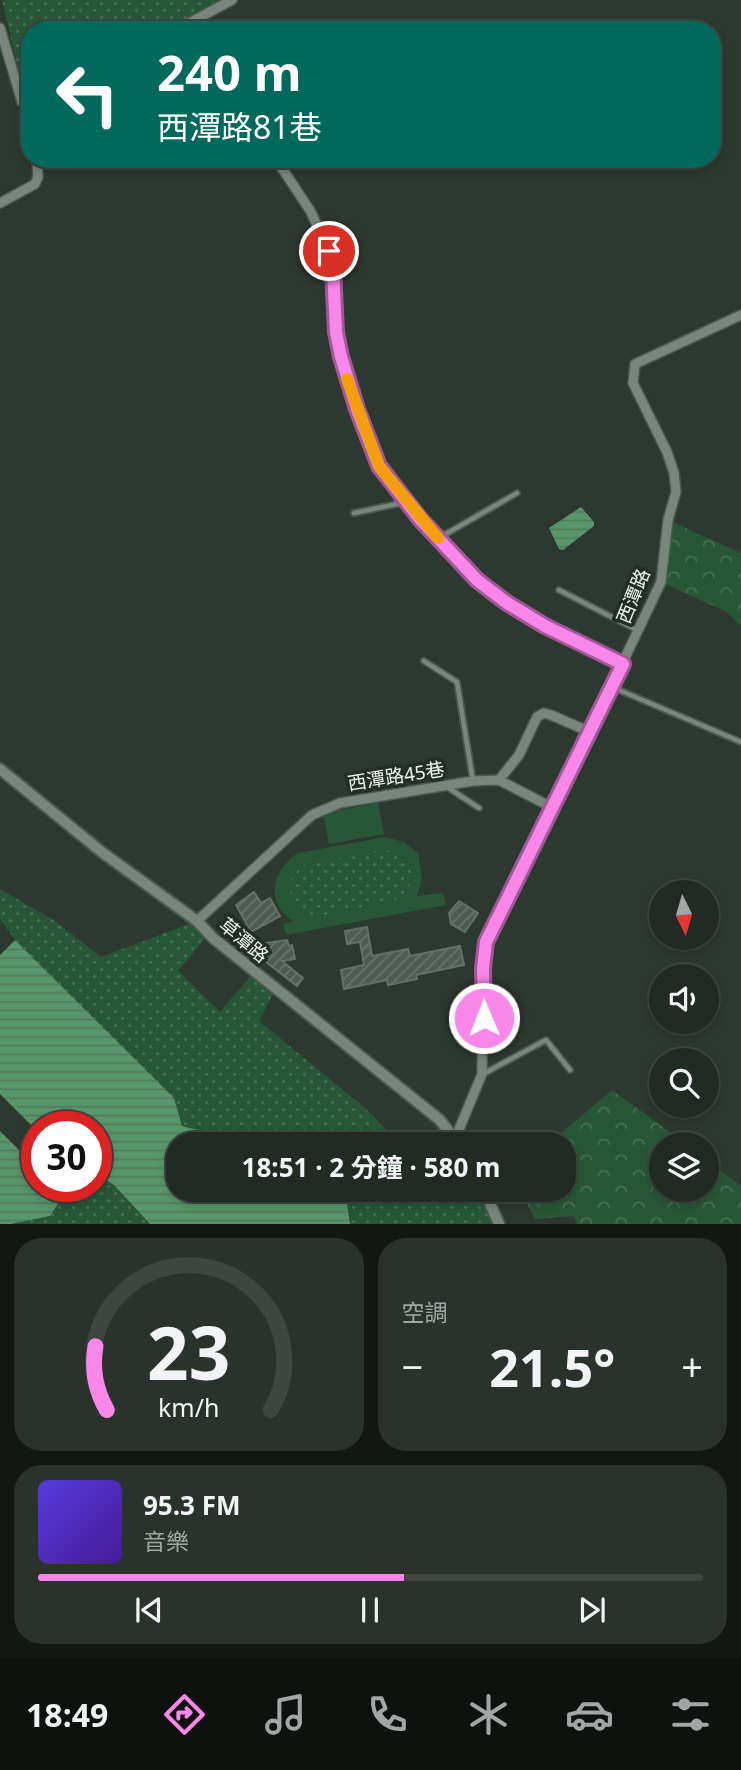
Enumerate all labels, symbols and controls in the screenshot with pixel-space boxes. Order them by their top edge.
text: 240 m [157,39,302,105]
icon: left [42,49,133,140]
text: 西潭路81巷 [157,105,322,148]
pin [299,221,359,281]
icon: arrive [310,232,348,270]
street label: 西潭路 [610,565,656,627]
street label: 西潭路45巷 [346,756,446,796]
north arrow [649,880,719,950]
map controls [649,880,719,1202]
street label: 草潭路 [214,912,274,968]
button: sound [649,964,719,1034]
position arrow [447,981,521,1055]
button: search [649,1048,719,1118]
speed limit sign: 30 [21,1111,112,1202]
button: layers [649,1132,719,1202]
text: 18:51 · 2 分鐘 · 580 m [242,1149,500,1185]
text: 空調 [402,1296,448,1328]
text: 23 [147,1303,230,1402]
text: 21.5° [489,1331,615,1402]
text: − [402,1340,423,1392]
text: + [681,1340,703,1392]
text: km/h [158,1390,220,1424]
text: 95.3 FM [143,1487,240,1523]
text: 音樂 [143,1525,189,1557]
icon: previous [130,1591,168,1629]
icon: pause [351,1591,389,1629]
icon: next [573,1591,611,1629]
icon: directions [160,1690,209,1739]
icon: music [261,1690,310,1739]
icon: phone [363,1690,412,1739]
icon: climate [464,1690,513,1739]
icon: car [565,1690,614,1739]
icon: filters [666,1690,715,1739]
text: 18:49 [26,1693,108,1736]

